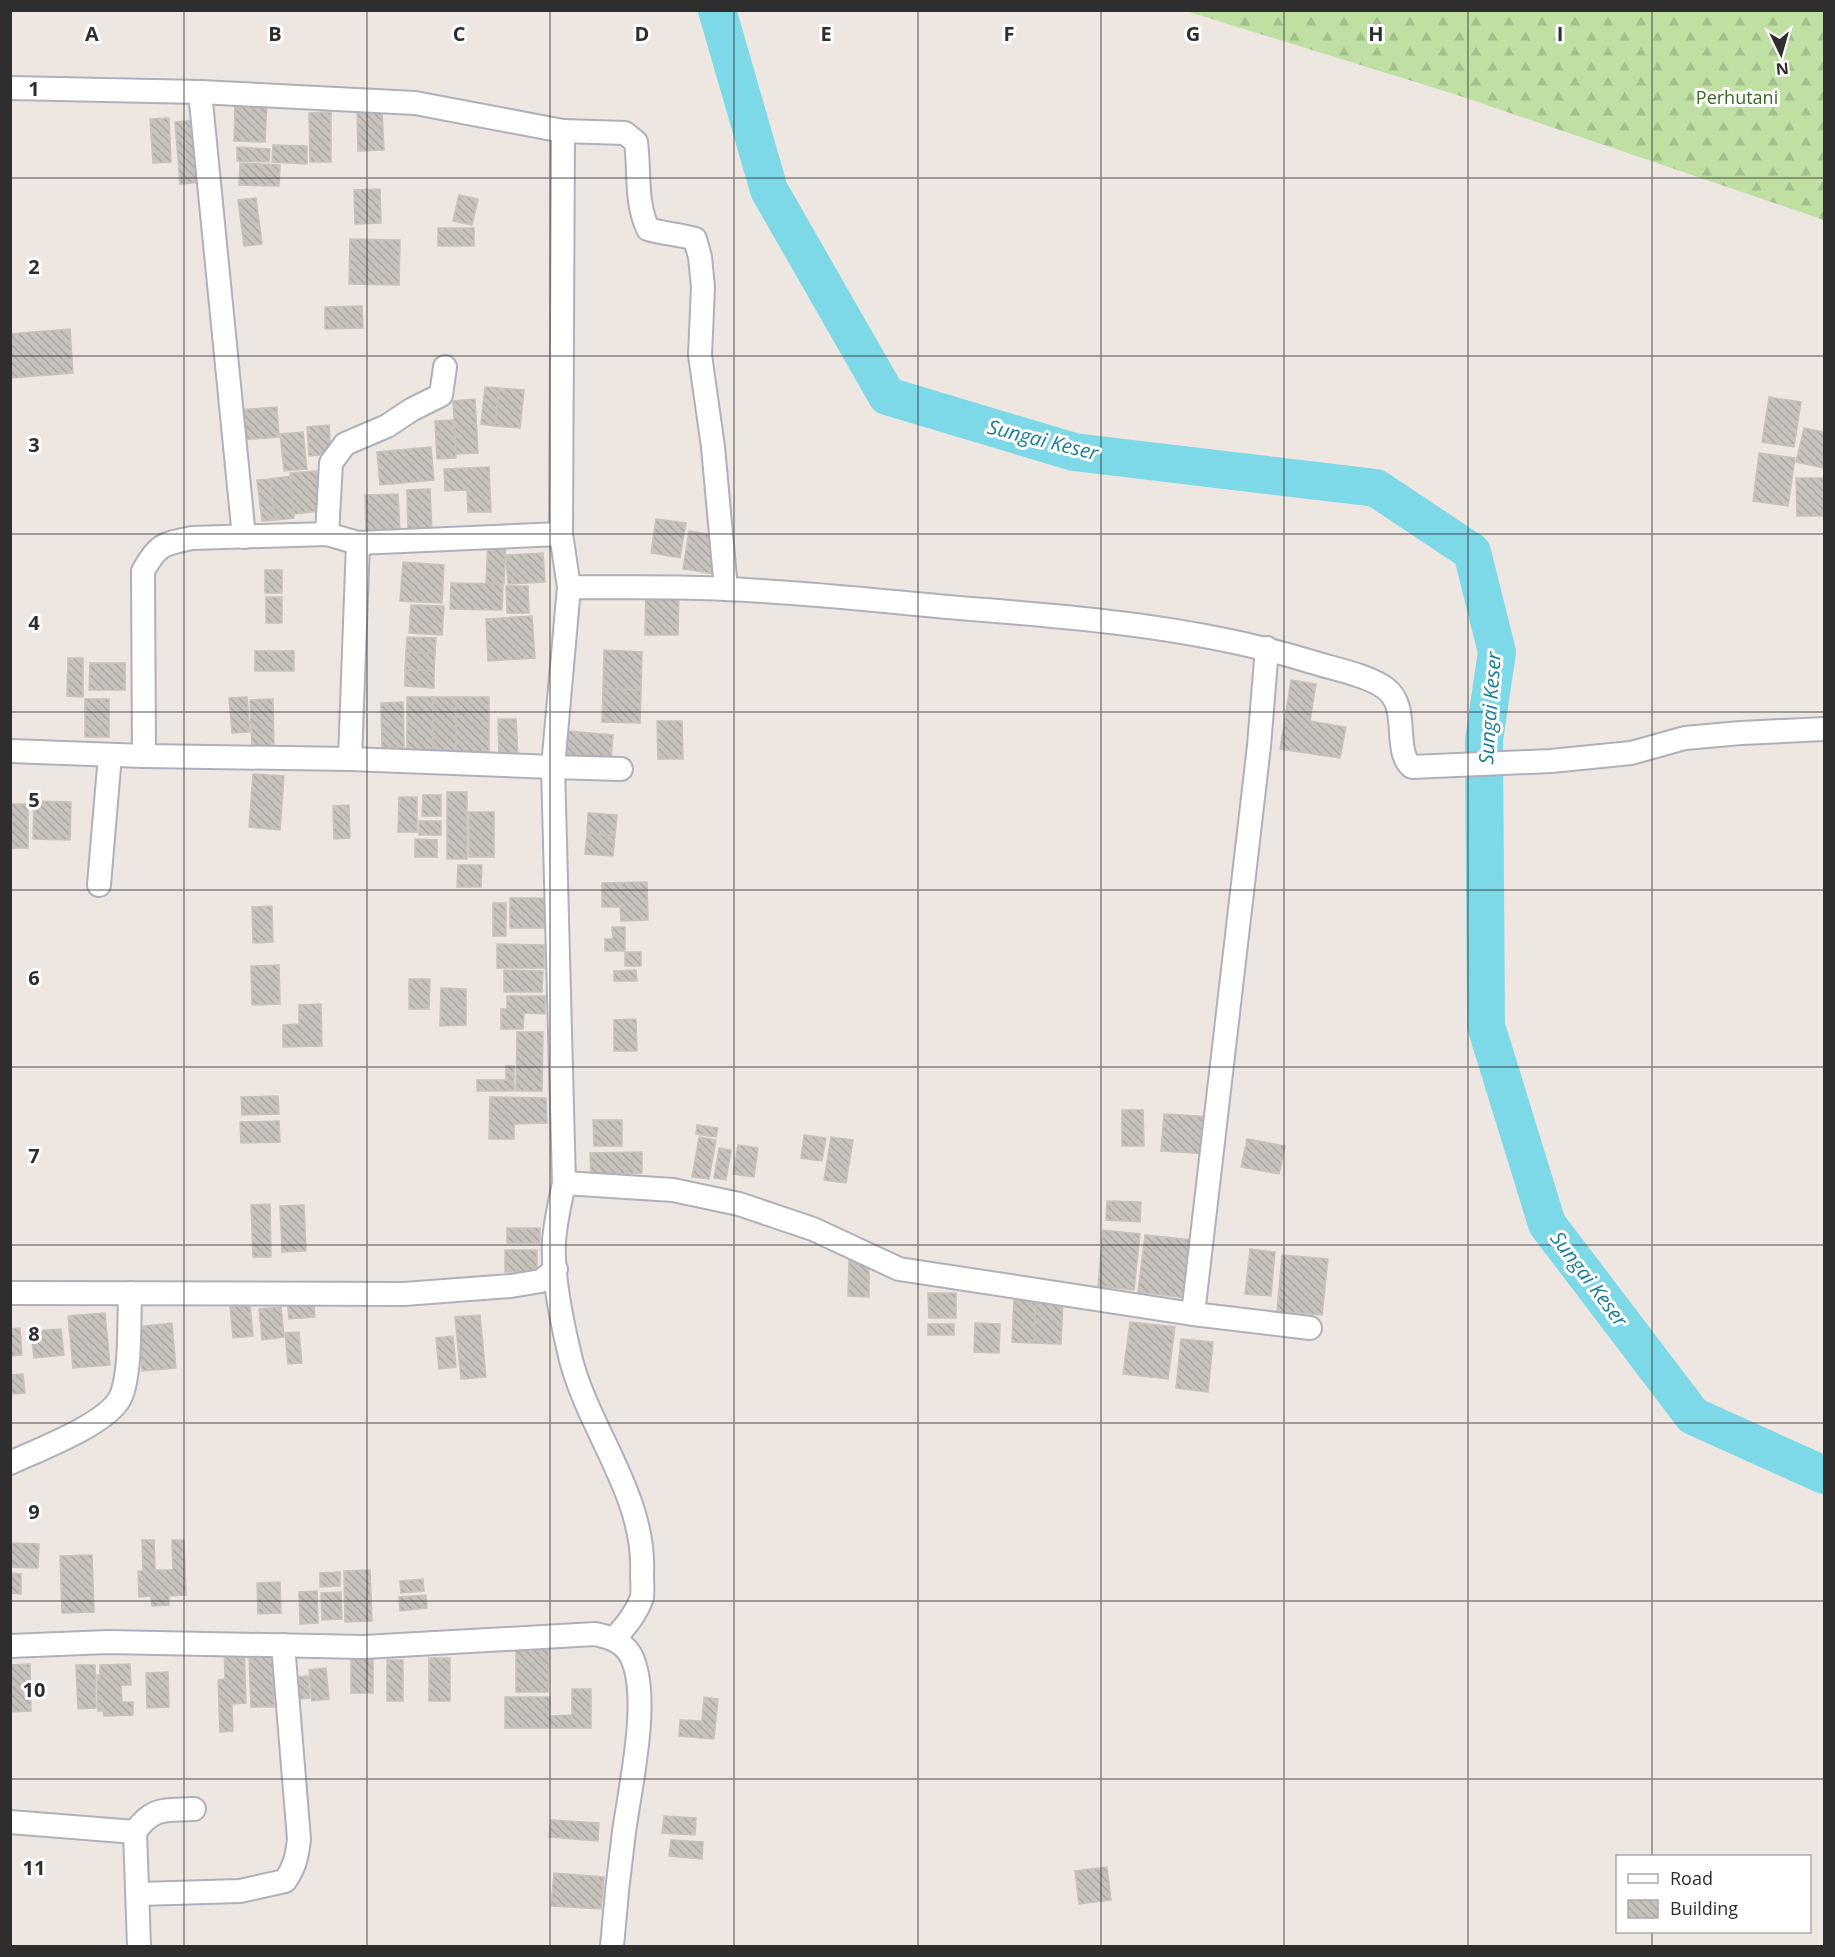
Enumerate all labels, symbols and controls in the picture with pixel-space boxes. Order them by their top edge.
text: A [85,20,99,47]
text: B [268,20,282,47]
text: C [453,20,466,47]
text: D [635,20,649,47]
text: E [820,20,832,47]
text: F [1004,20,1014,47]
text: G [1186,20,1200,47]
text: H [1368,20,1384,47]
text: I [1557,20,1563,47]
north arrow [1751,24,1811,84]
text: N [1775,57,1790,80]
text: 1 [28,75,40,102]
park label: Perhutani [1696,85,1778,109]
text: 2 [28,253,40,280]
water label: Sungai Keser [985,413,1102,467]
text: 3 [28,431,40,458]
text: 4 [28,609,40,636]
water label: Sungai Keser [1472,650,1507,765]
text: 5 [28,786,40,813]
text: 6 [28,964,40,991]
text: 7 [28,1142,40,1169]
water label: Sungai Keser [1545,1226,1635,1333]
text: 8 [28,1320,40,1347]
text: 9 [28,1498,40,1525]
text: 10 [23,1676,45,1703]
text: 11 [23,1854,45,1881]
legend [1616,1855,1811,1933]
text: Road [1670,1866,1713,1890]
text: Building [1670,1896,1738,1920]

